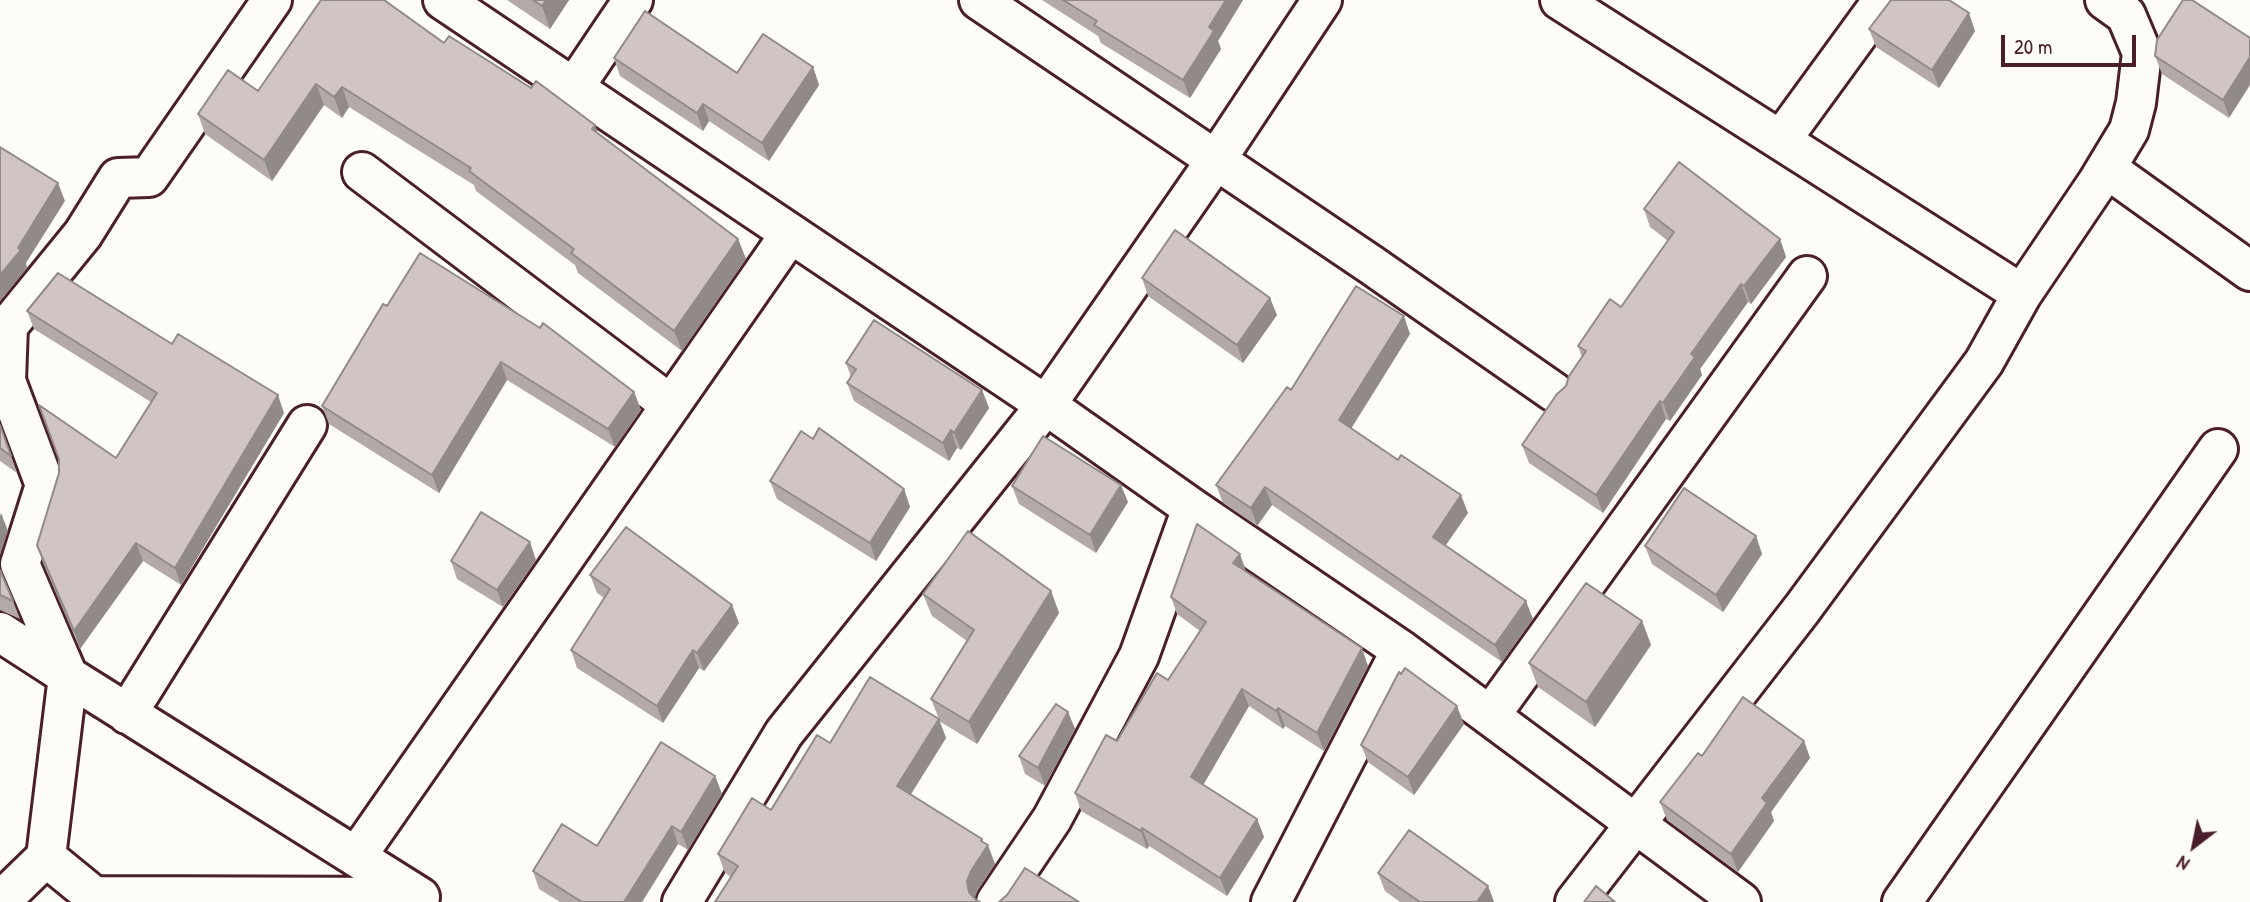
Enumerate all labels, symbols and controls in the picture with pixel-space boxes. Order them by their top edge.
scale bar [2005,21,2140,65]
text: 20 m [2014,32,2052,61]
north arrow [2159,811,2229,881]
text: N [2172,850,2194,878]

